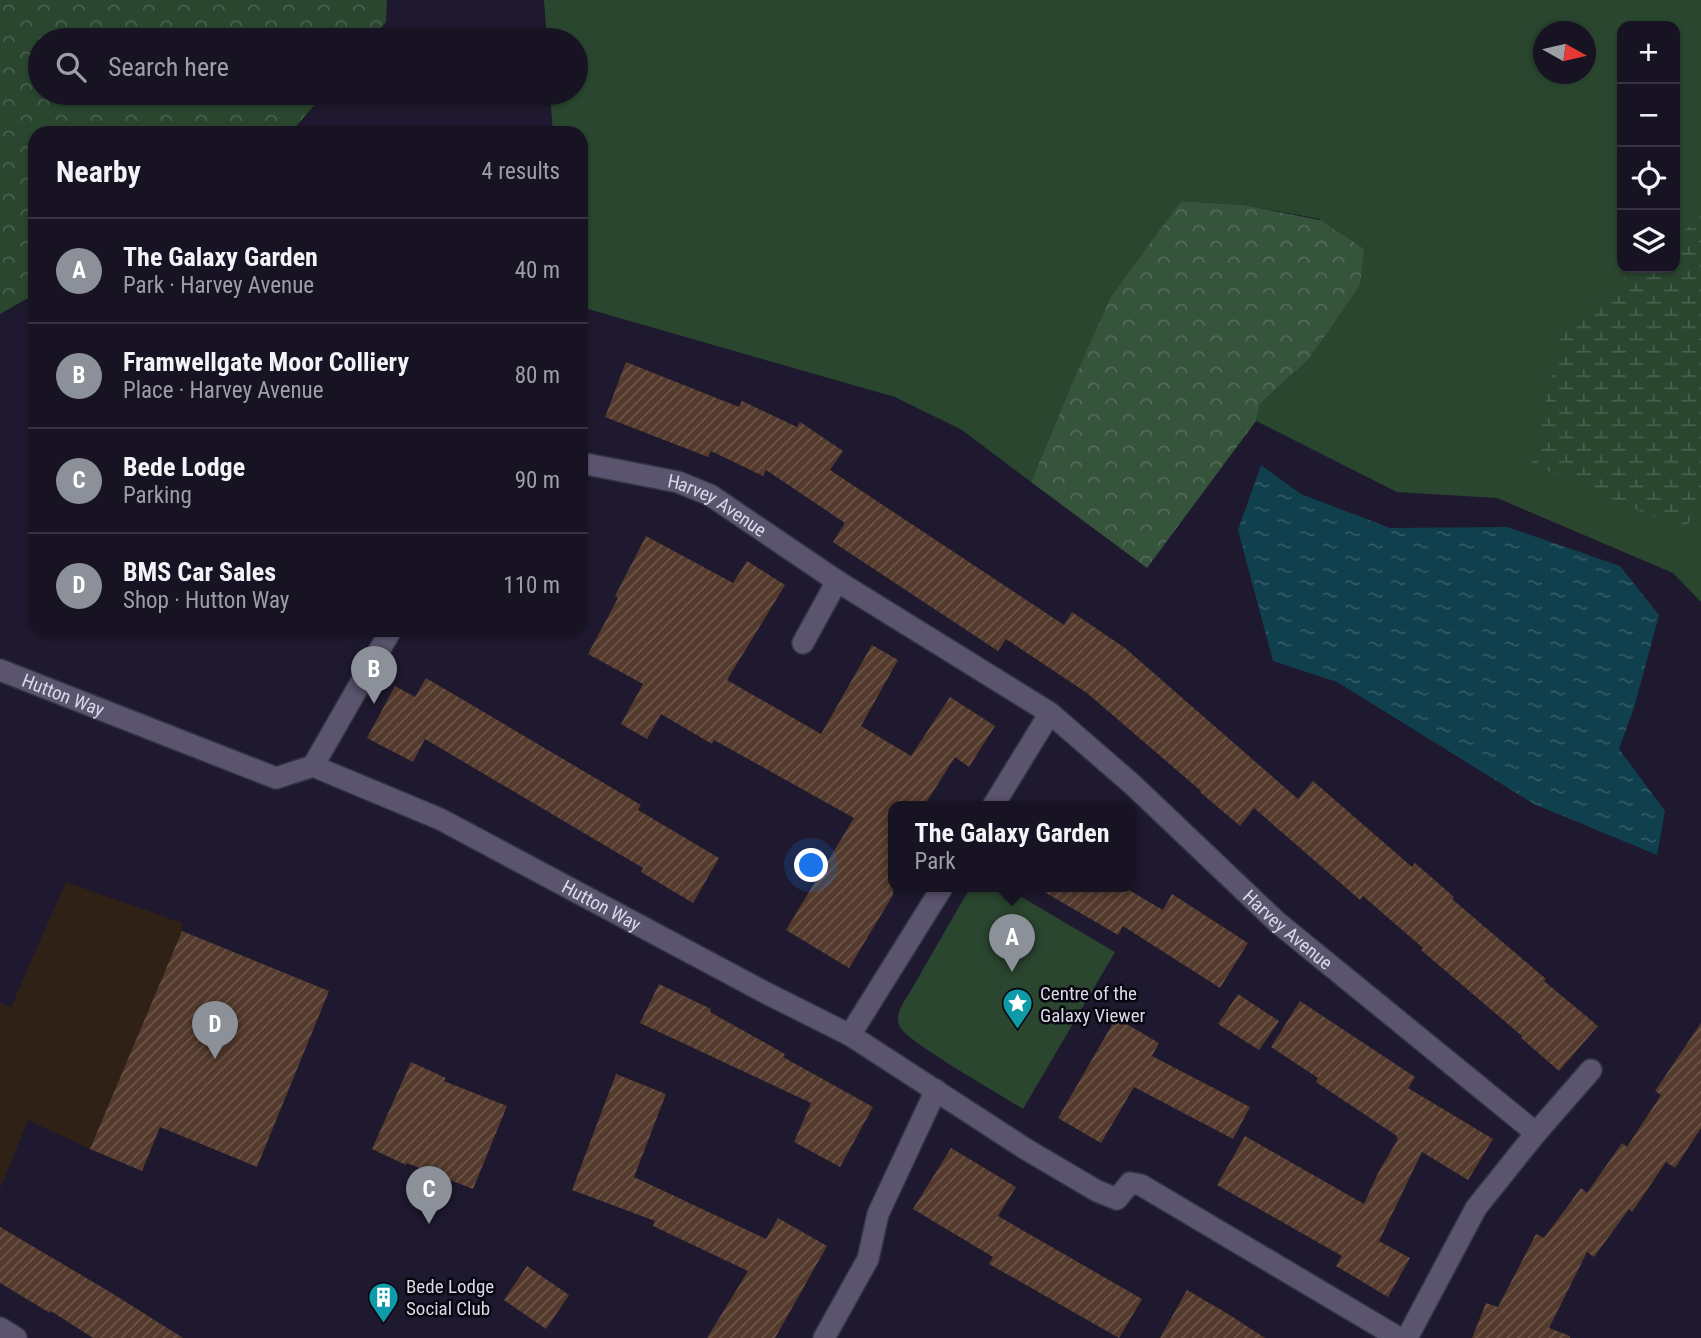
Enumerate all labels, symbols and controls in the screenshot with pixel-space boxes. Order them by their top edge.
north arrow [1533,21,1596,84]
map controls [1617,21,1680,273]
button: + [1617,21,1680,84]
search box [28,28,588,105]
icon: search [52,48,90,86]
text: Search here [108,52,229,82]
button: − [1617,84,1680,147]
button: locate [1617,147,1680,210]
text: Nearby [56,154,141,189]
text: 4 results [482,158,560,185]
button: layers [1617,210,1680,273]
text: The Galaxy Garden [123,242,318,272]
text: A [72,257,86,284]
text: 40 m [515,257,560,284]
text: Park · Harvey Avenue [123,272,314,299]
text: Framwellgate Moor Colliery [123,347,409,377]
text: B [73,362,85,389]
text: 80 m [515,362,560,389]
text: Place · Harvey Avenue [123,377,324,404]
text: Bede Lodge [123,452,245,482]
text: C [72,467,86,494]
text: 90 m [515,467,560,494]
street label: Harvey Avenue [666,469,771,542]
text: Parking [123,482,192,509]
text: BMS Car Sales [123,557,276,587]
text: D [73,572,86,599]
text: 110 m [503,572,560,599]
text: Shop · Hutton Way [123,587,289,614]
pin: B [351,646,397,704]
street label: Hutton Way [19,668,108,721]
popup [888,801,1136,892]
text: The Galaxy Garden [915,818,1109,848]
your location [794,848,828,882]
text: Park [915,848,956,875]
street label: Hutton Way [558,875,645,936]
street label: Harvey Avenue [1238,884,1337,974]
pin: A [989,914,1035,972]
place label: Centre of the Galaxy Viewer [1040,982,1146,1027]
place icon: Centre of the Galaxy Viewer [1000,987,1034,1031]
pin: D [192,1001,238,1059]
pin: C [406,1166,452,1224]
place label: Bede Lodge Social Club [406,1275,494,1320]
building icon: Bede Lodge Social Club [366,1280,400,1324]

